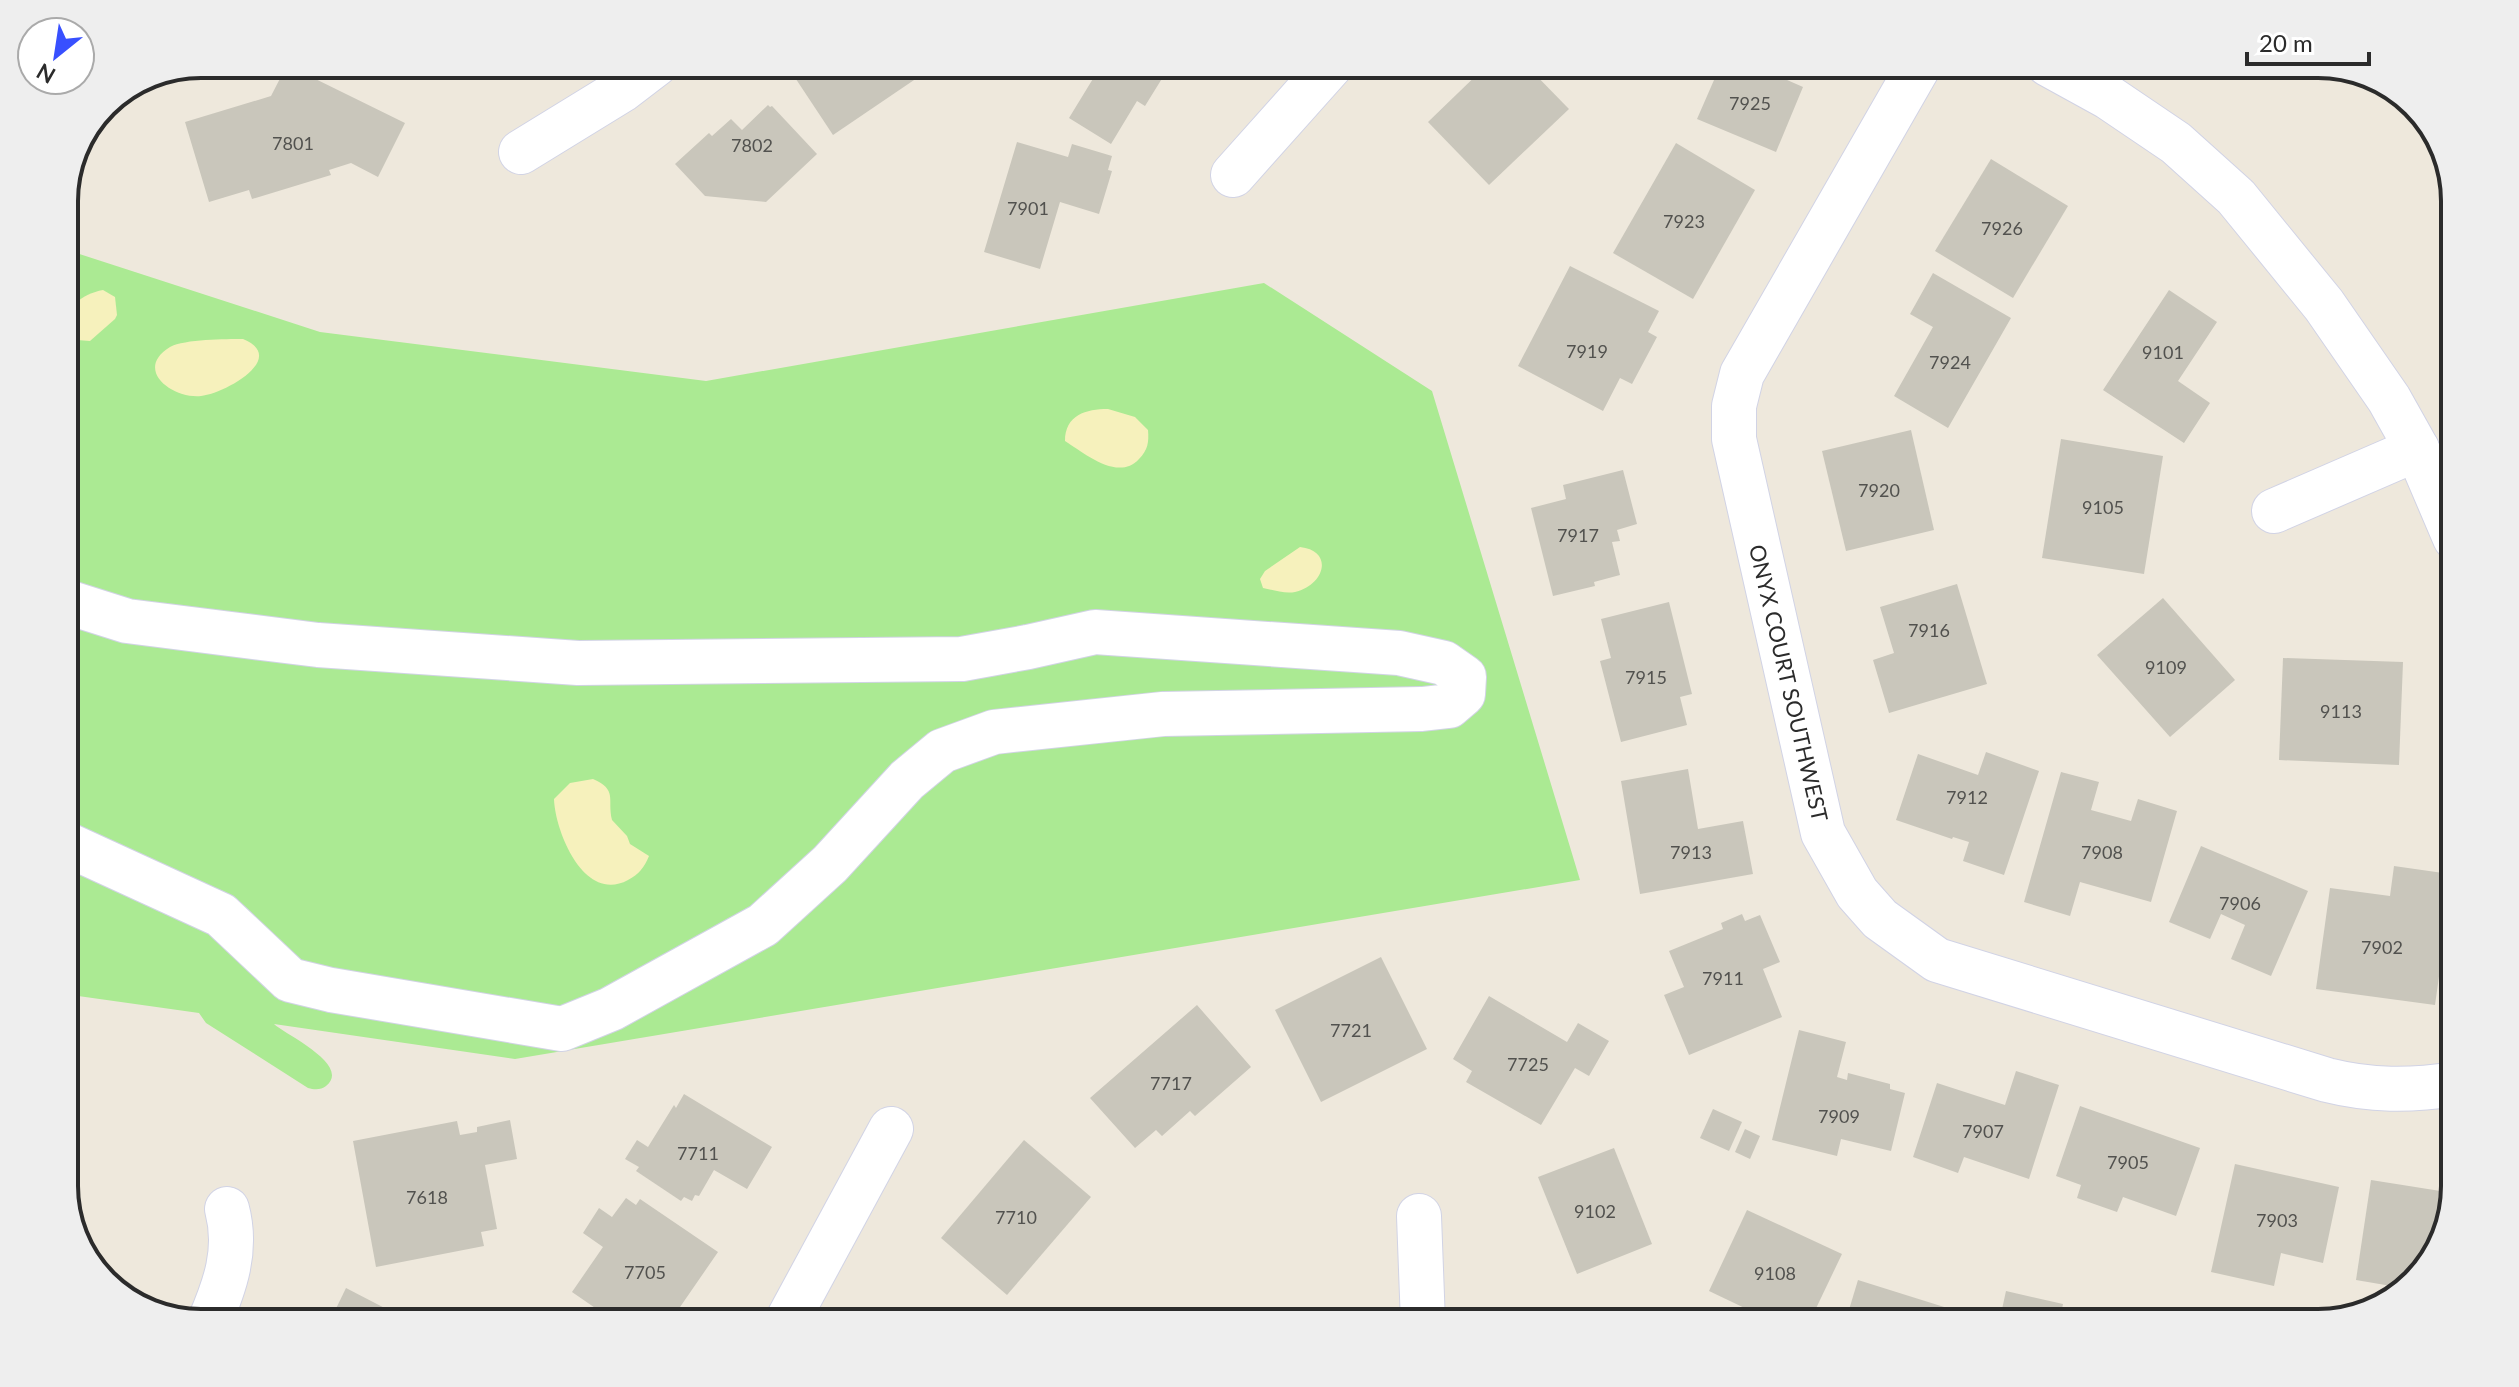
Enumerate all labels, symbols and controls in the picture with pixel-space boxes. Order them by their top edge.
north arrow [16,16,96,96]
scale bar [2247,16,2369,66]
text: 20 m [2259,28,2313,57]
text: N [32,58,60,90]
house number: 7925 [1729,92,1771,114]
house number: 7801 [272,132,314,154]
house number: 7802 [731,134,773,156]
house number: 7901 [1007,197,1049,219]
house number: 7923 [1663,210,1705,232]
house number: 7926 [1981,217,2023,239]
house number: 7919 [1566,340,1608,362]
house number: 9101 [2142,341,2184,363]
house number: 7924 [1929,351,1971,373]
house number: 7920 [1858,479,1900,501]
house number: 9105 [2082,496,2124,518]
house number: 7917 [1557,524,1599,546]
street label: ONYX COURT SOUTHWEST [1744,542,1834,824]
house number: 7916 [1908,619,1950,641]
house number: 9109 [2145,656,2187,678]
house number: 7915 [1625,666,1667,688]
house number: 9113 [2320,700,2362,722]
house number: 7912 [1946,786,1988,808]
house number: 7913 [1670,841,1712,863]
house number: 7908 [2081,841,2123,863]
house number: 7906 [2219,892,2261,914]
house number: 7902 [2361,936,2403,958]
house number: 7911 [1702,967,1744,989]
house number: 7721 [1330,1019,1372,1041]
house number: 7725 [1507,1053,1549,1075]
house number: 7717 [1150,1072,1192,1094]
house number: 7909 [1818,1105,1860,1127]
house number: 7907 [1962,1120,2004,1142]
house number: 7711 [677,1142,719,1164]
house number: 7905 [2107,1151,2149,1173]
house number: 7618 [406,1186,448,1208]
house number: 9102 [1574,1200,1616,1222]
house number: 7710 [995,1206,1037,1228]
house number: 7903 [2256,1209,2298,1231]
house number: 7705 [624,1261,666,1283]
house number: 9108 [1754,1262,1796,1284]

